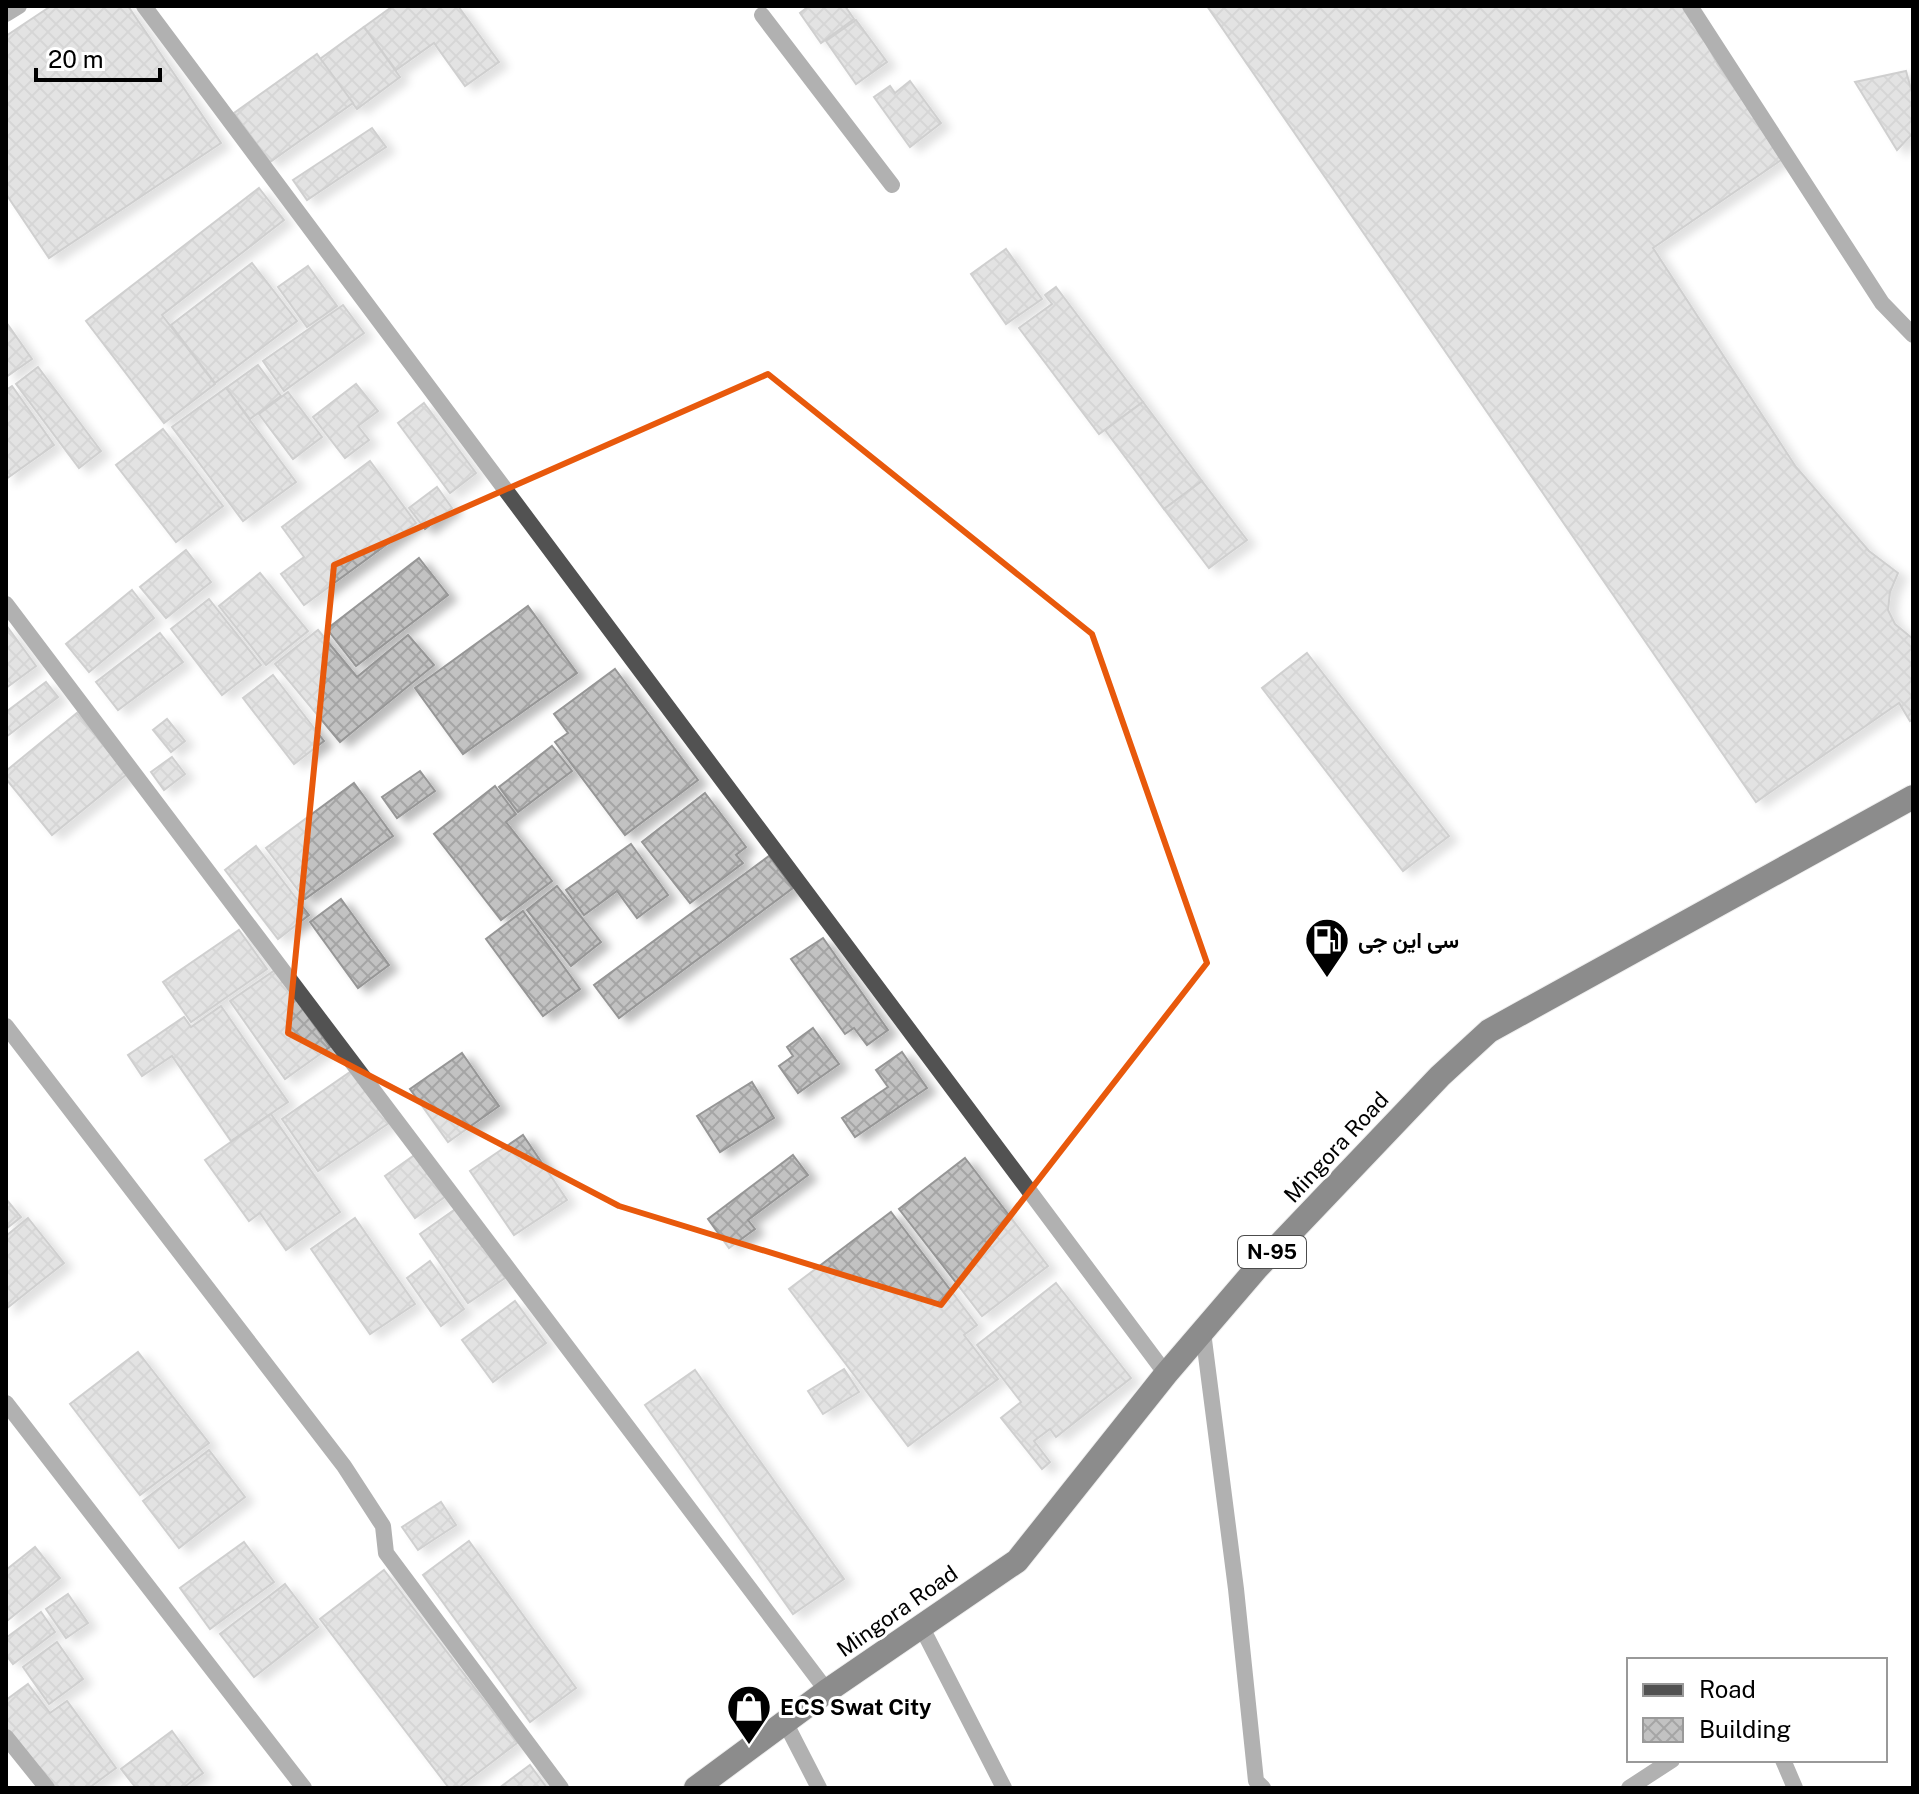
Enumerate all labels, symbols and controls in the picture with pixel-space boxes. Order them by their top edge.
scale bar [36,32,160,82]
text: 20 m [48,45,104,73]
fuel station icon: سی این جی [1303,916,1351,979]
place label: سی این جی [1358,927,1459,954]
street label: Mingora Road [1278,1086,1394,1208]
road number: N-95 [1238,1236,1306,1268]
street label: Mingora Road [832,1560,962,1662]
legend [1627,1658,1887,1762]
text: Road [1699,1675,1756,1703]
shop icon: ECS Swat City [725,1683,773,1746]
place label: ECS Swat City [780,1694,932,1720]
text: Building [1699,1715,1791,1743]

